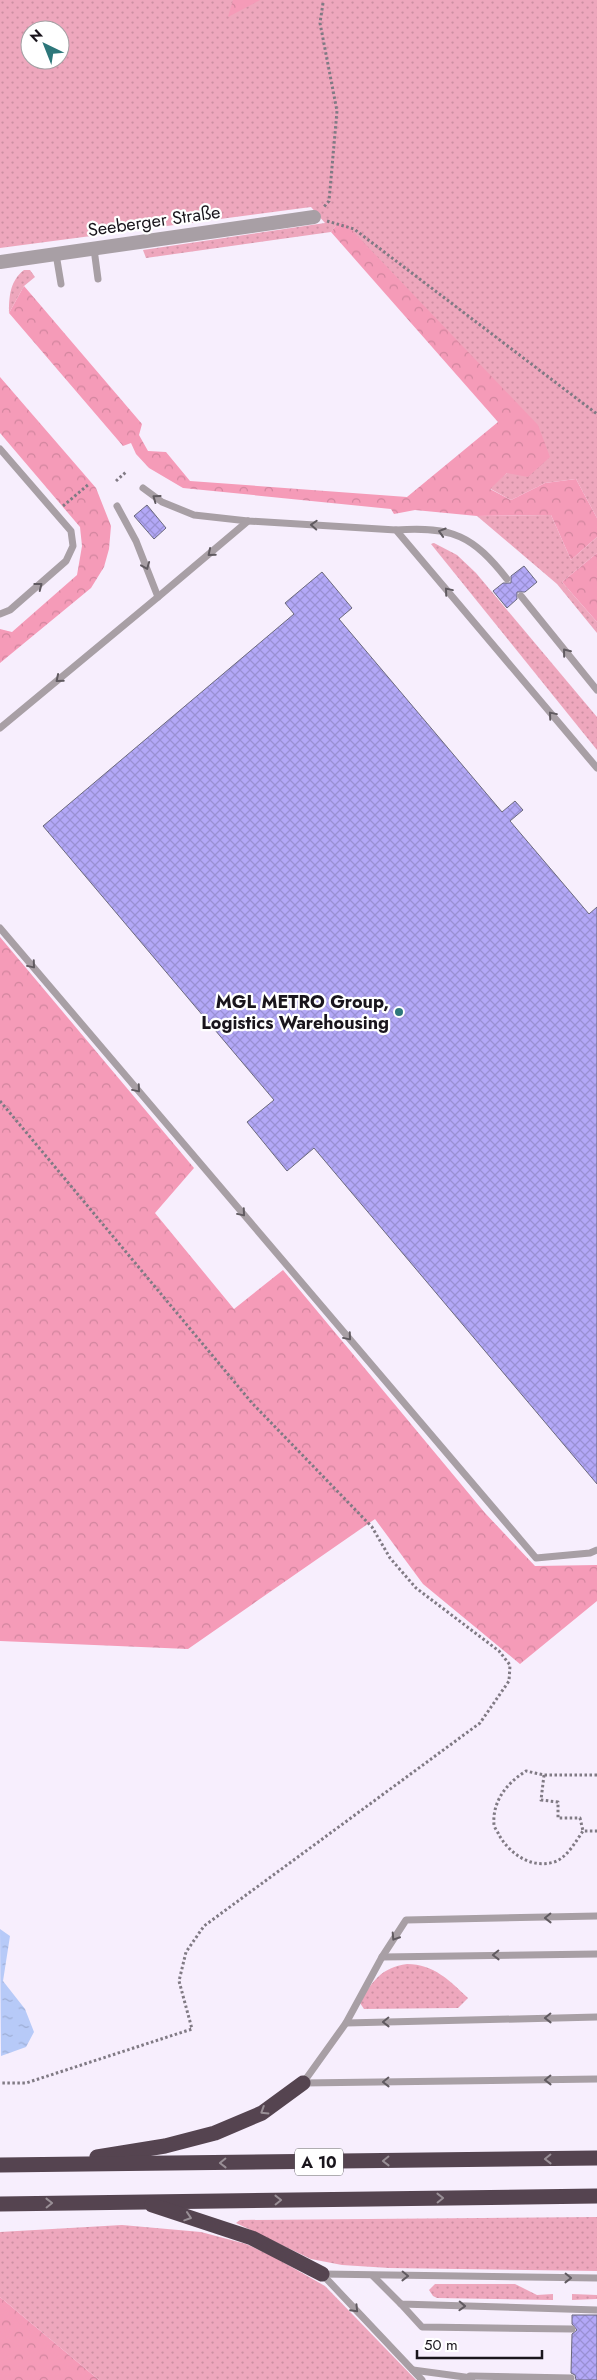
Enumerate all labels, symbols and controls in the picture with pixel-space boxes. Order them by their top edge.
north arrow [20,20,70,70]
text: N [25,24,47,47]
street label: Seeberger Straße [86,199,222,243]
one-way arrow [152,494,161,504]
one-way arrow [309,519,317,530]
one-way arrow [438,527,446,537]
one-way arrow [207,547,216,556]
one-way arrow [140,561,150,569]
one-way arrow [33,583,42,591]
one-way arrow [444,587,453,596]
one-way arrow [564,649,572,658]
one-way arrow [56,674,65,682]
one-way arrow [550,712,558,721]
one-way arrow [26,960,35,969]
place label: MGL METRO Group, Logistics Warehousing [201,989,389,1036]
marker: MGL METRO Group, Logistics Warehousing [393,1006,405,1018]
one-way arrow [131,1083,140,1092]
one-way arrow [237,1207,246,1216]
one-way arrow [342,1331,351,1340]
one-way arrow [544,1913,552,1923]
one-way arrow [392,1931,401,1940]
one-way arrow [492,1950,500,1960]
one-way arrow [544,2013,552,2023]
one-way arrow [382,2017,390,2027]
one-way arrow [544,2075,552,2085]
one-way arrow [382,2077,390,2087]
one-way arrow [260,2105,269,2115]
road number: A 10 [295,2148,343,2176]
one-way arrow [544,2153,552,2164]
one-way arrow [382,2156,390,2166]
one-way arrow [219,2158,227,2168]
one-way arrow [436,2193,444,2203]
one-way arrow [274,2195,282,2205]
one-way arrow [45,2198,53,2208]
one-way arrow [183,2211,191,2221]
one-way arrow [402,2271,409,2281]
one-way arrow [564,2273,572,2283]
one-way arrow [458,2300,466,2311]
one-way arrow [349,2304,358,2313]
scale bar [417,2328,542,2360]
text: 50 m [424,2334,458,2356]

